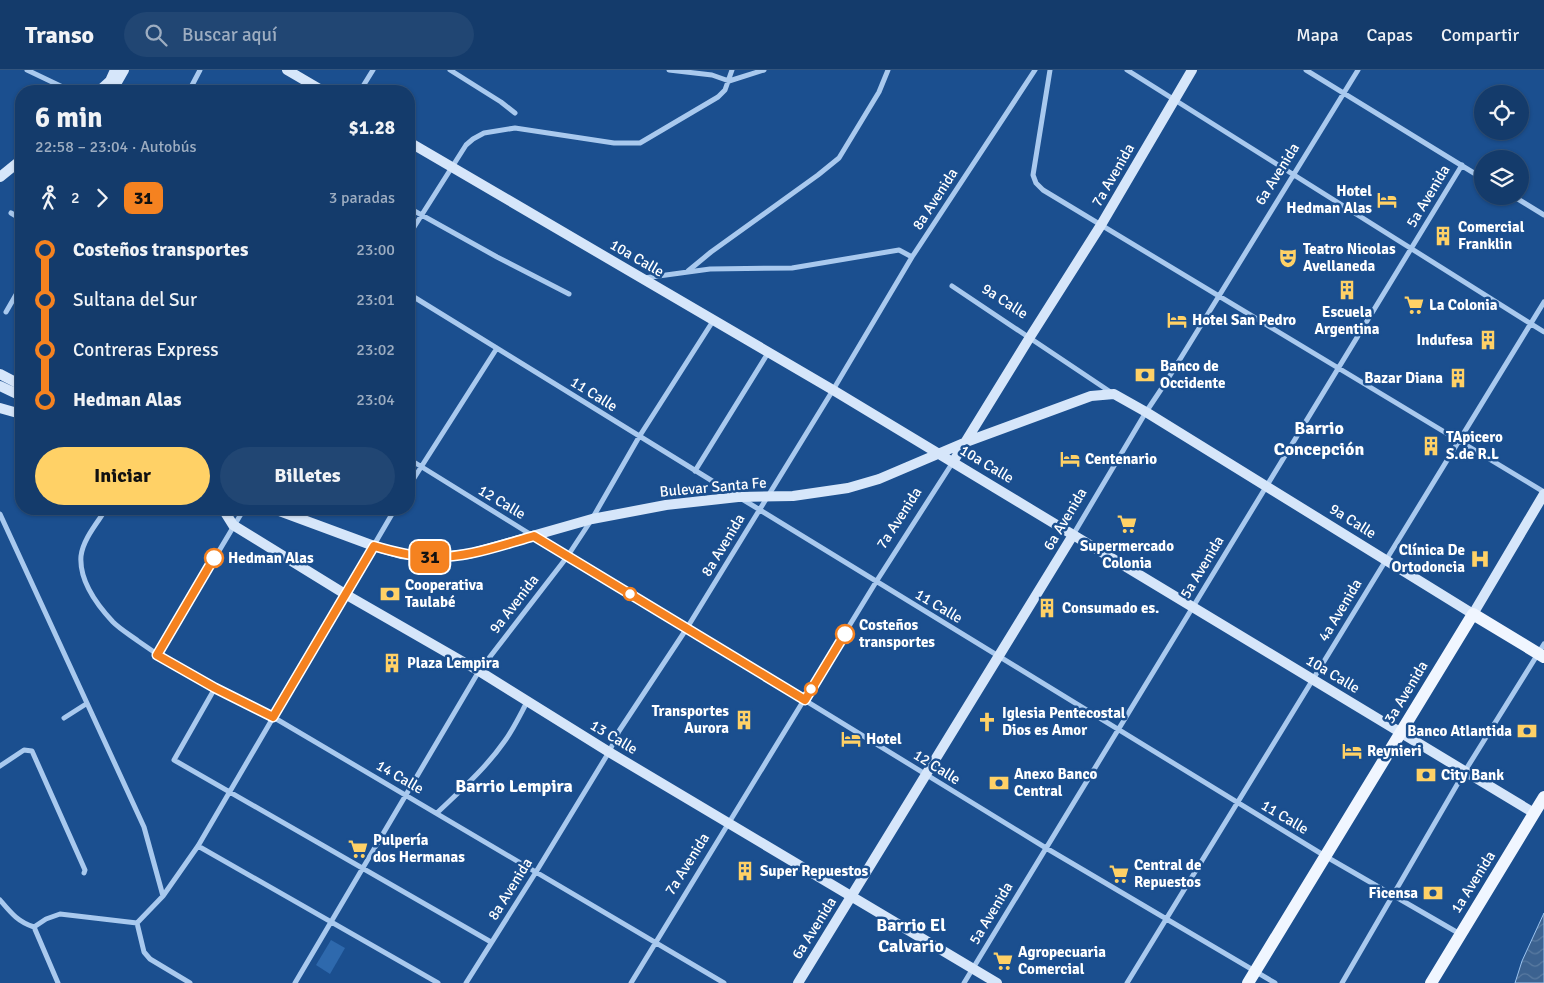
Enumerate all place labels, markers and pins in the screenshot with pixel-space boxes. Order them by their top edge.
place label: Hotel Hedman Alas [1286,182,1372,217]
hotel icon: Hotel Hedman Alas [1376,189,1398,211]
place label: Comercial Franklin [1458,218,1525,253]
building icon: Comercial Franklin [1432,225,1454,247]
place label: Teatro Nicolas Avellaneda [1303,240,1396,275]
theatre icon: Teatro Nicolas Avellaneda [1277,247,1299,269]
building icon: Escuela Argentina [1336,279,1358,301]
supermarket icon: La Colonia [1403,294,1425,316]
place label: La Colonia [1429,296,1498,314]
place label: Escuela Argentina [1314,303,1380,338]
hotel icon: Hotel San Pedro [1166,309,1188,331]
place label: Hotel San Pedro [1192,311,1296,329]
building icon: Indufesa [1477,329,1499,351]
place label: Indufesa [1417,331,1473,349]
place label: Banco de Occidente [1160,357,1225,392]
bank icon: Banco de Occidente [1134,364,1156,386]
building icon: Bazar Diana [1447,367,1469,389]
place label: Bazar Diana [1364,369,1443,387]
place label: TApicero S.de R.L [1446,428,1503,463]
building icon: TApicero S.de R.L [1420,435,1442,457]
hotel icon: Centenario [1059,448,1081,470]
place label: Centenario [1085,450,1157,468]
supermarket icon: Supermercado Colonia [1116,513,1138,535]
place label: Supermercado Colonia [1080,537,1174,572]
place label: Clínica De Ortodoncia [1392,541,1465,576]
marker: Hedman Alas [204,548,224,568]
hospital icon: Clínica De Ortodoncia [1469,548,1491,570]
place label: Hedman Alas [228,549,314,567]
place label: Cooperativa Taulabé [405,576,484,611]
bank icon: Cooperativa Taulabé [379,583,401,605]
unlabelled marker [623,587,637,601]
building icon: Consumado es. [1036,597,1058,619]
place label: Consumado es. [1062,599,1159,617]
place label: Costeños transportes [858,616,935,651]
marker: Costeños transportes [835,624,855,644]
building icon: Plaza Lempira [381,652,403,674]
place label: Plaza Lempira [407,654,500,672]
unlabelled marker [804,682,818,696]
place label: Transportes Aurora [652,702,729,737]
place label: Iglesia Pentecostal Dios es Amor [1002,704,1126,739]
building icon: Transportes Aurora [733,709,755,731]
church icon: Iglesia Pentecostal Dios es Amor [976,711,998,733]
bank icon: Banco Atlantida [1516,720,1538,742]
place label: Banco Atlantida [1407,722,1512,740]
hotel icon: Hotel [840,728,862,750]
place label: Hotel [866,730,902,748]
hotel icon: Reynieri [1341,740,1363,762]
place label: Reynieri [1367,742,1422,760]
bank icon: City Bank [1415,764,1437,786]
place label: Anexo Banco Central [1014,765,1098,800]
place label: City Bank [1441,766,1504,784]
bank icon: Anexo Banco Central [988,772,1010,794]
place label: Pulpería dos Hermanas [373,831,465,866]
supermarket icon: Pulpería dos Hermanas [347,838,369,860]
place label: Central de Repuestos [1134,856,1201,891]
building icon: Super Repuestos [734,860,756,882]
place label: Super Repuestos [760,862,868,880]
supermarket icon: Central de Repuestos [1108,863,1130,885]
bank icon: Ficensa [1422,882,1444,904]
place label: Ficensa [1369,884,1418,902]
place label: Agropecuaria Comercial [1018,943,1106,978]
supermarket icon: Agropecuaria Comercial [992,950,1014,972]

